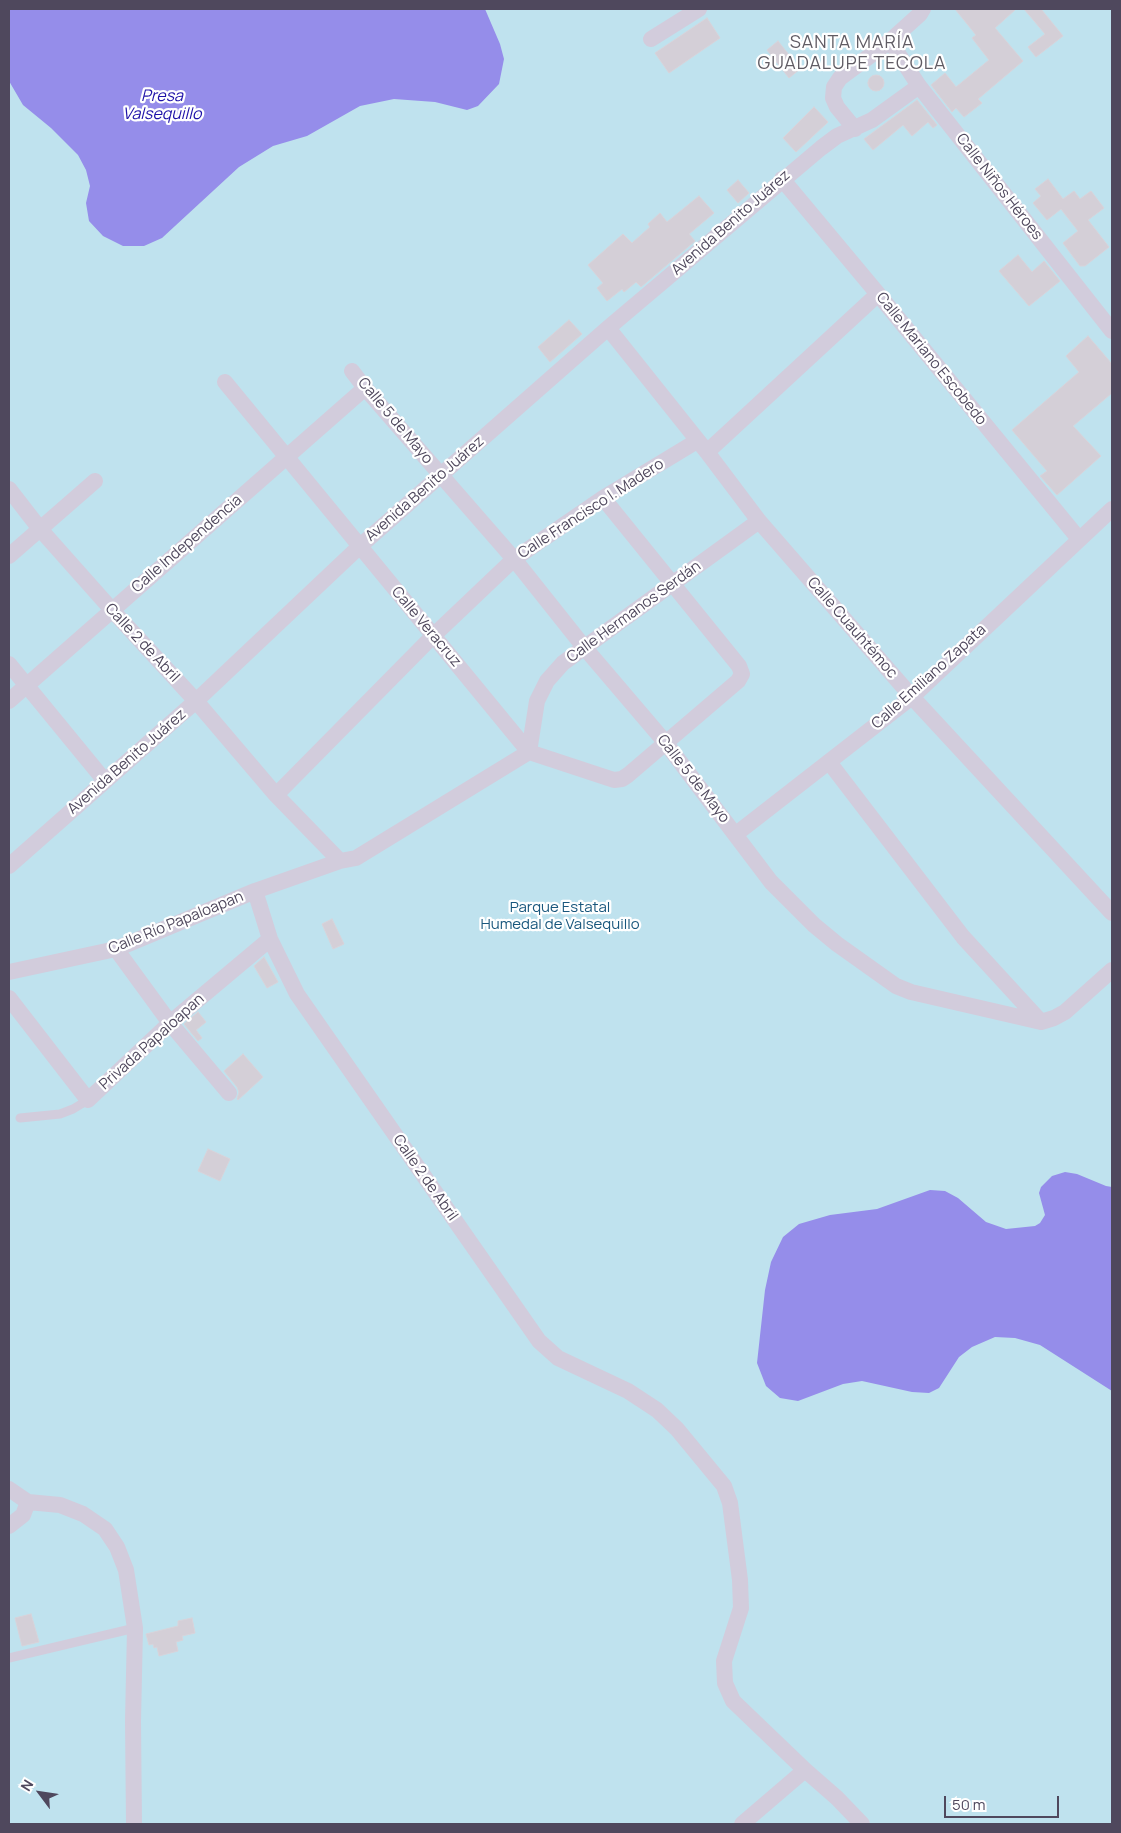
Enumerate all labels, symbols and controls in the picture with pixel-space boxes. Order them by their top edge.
district label: SANTA MARÍA GUADALUPE TECOLA [756,32,948,74]
water label: Presa Valsequillo [123,87,201,125]
street label: Calle Niños Héroes [952,130,1046,244]
street label: Avenida Benito Juárez [668,167,794,279]
street label: Calle Mariano Escobedo [872,289,990,429]
street label: Calle 5 de Mayo [354,374,436,468]
street label: Avenida Benito Juárez [362,433,488,545]
street label: Calle Francisco I. Madero [515,455,667,563]
street label: Calle Independencia [128,491,246,597]
street label: Calle Hermanos Serdán [563,557,705,667]
street label: Calle Cuauhtémoc [803,574,901,682]
street label: Calle Veracruz [387,583,465,671]
street label: Calle 2 de Abril [101,600,183,686]
street label: Calle Emiliano Zapata [868,621,990,733]
street label: Avenida Benito Juárez [64,706,190,818]
street label: Calle 5 de Mayo [653,731,733,827]
street label: Calle Río Papaloapan [106,888,246,958]
park label: Parque Estatal Humedal de Valsequillo [480,899,640,934]
street label: Privada Papaloapan [96,990,208,1094]
street label: Calle 2 de Abril [389,1132,461,1224]
north arrow [15,1768,65,1818]
text: N [16,1776,37,1794]
scale bar [946,1786,1061,1818]
text: 50 m [952,1794,986,1815]

